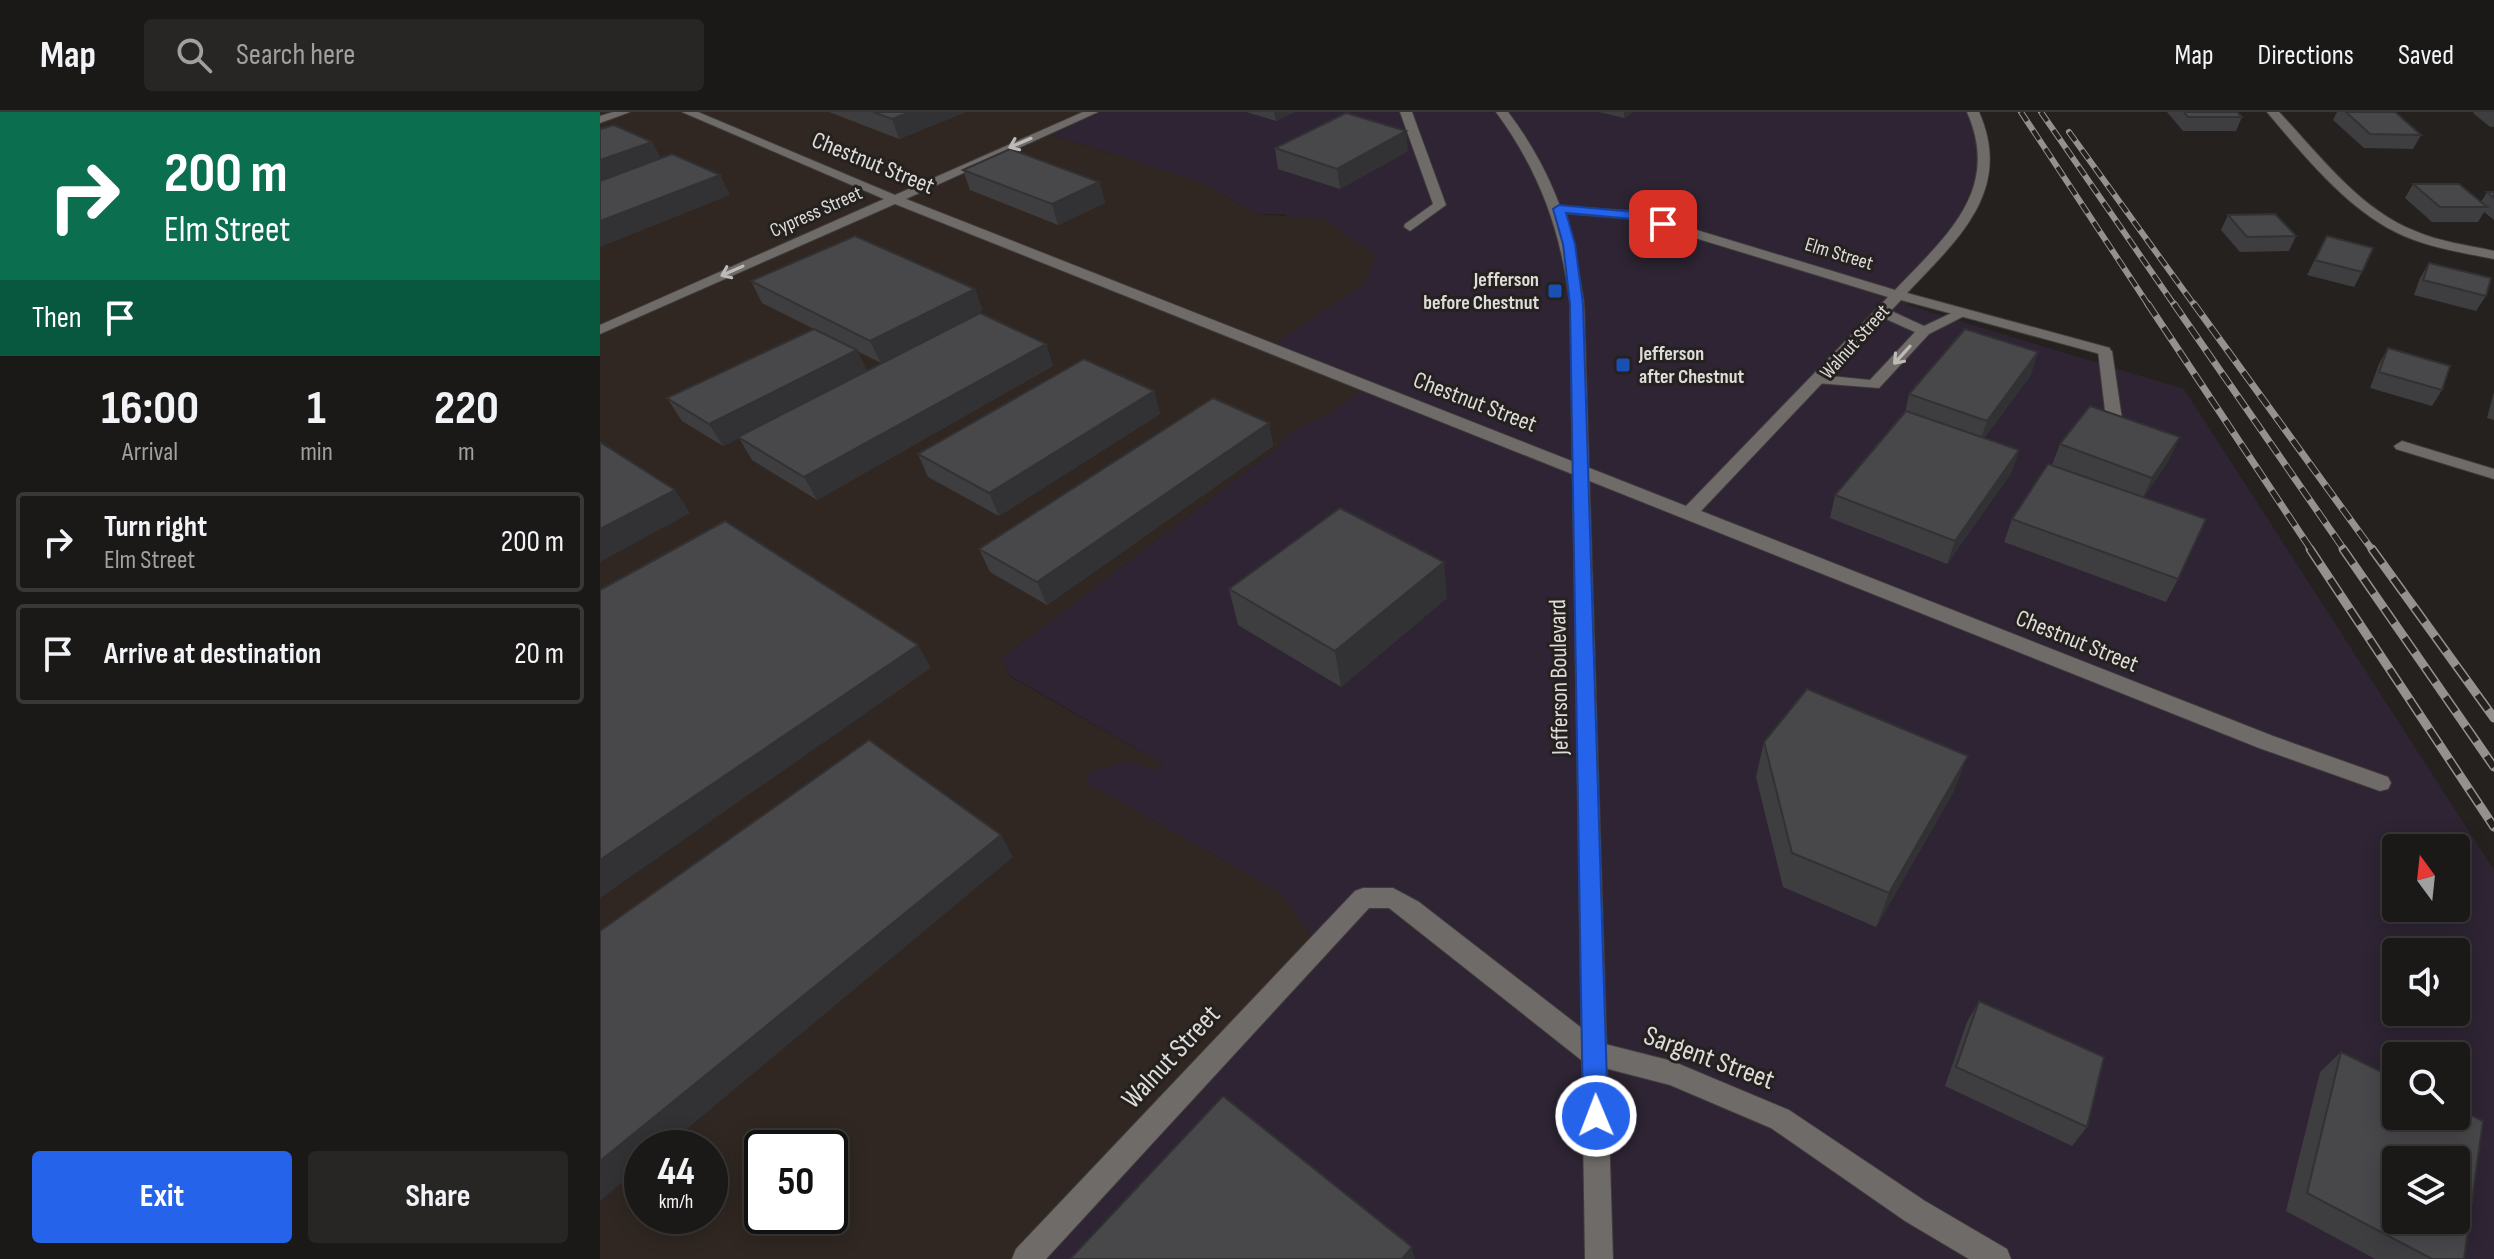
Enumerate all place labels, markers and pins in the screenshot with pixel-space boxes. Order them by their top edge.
pin [1629,190,1697,258]
place label: Jefferson before Chestnut [1423,268,1539,315]
marker: Jefferson before Chestnut [1546,282,1564,300]
place label: Jefferson after Chestnut [1638,342,1745,389]
marker: Jefferson after Chestnut [1614,356,1632,374]

